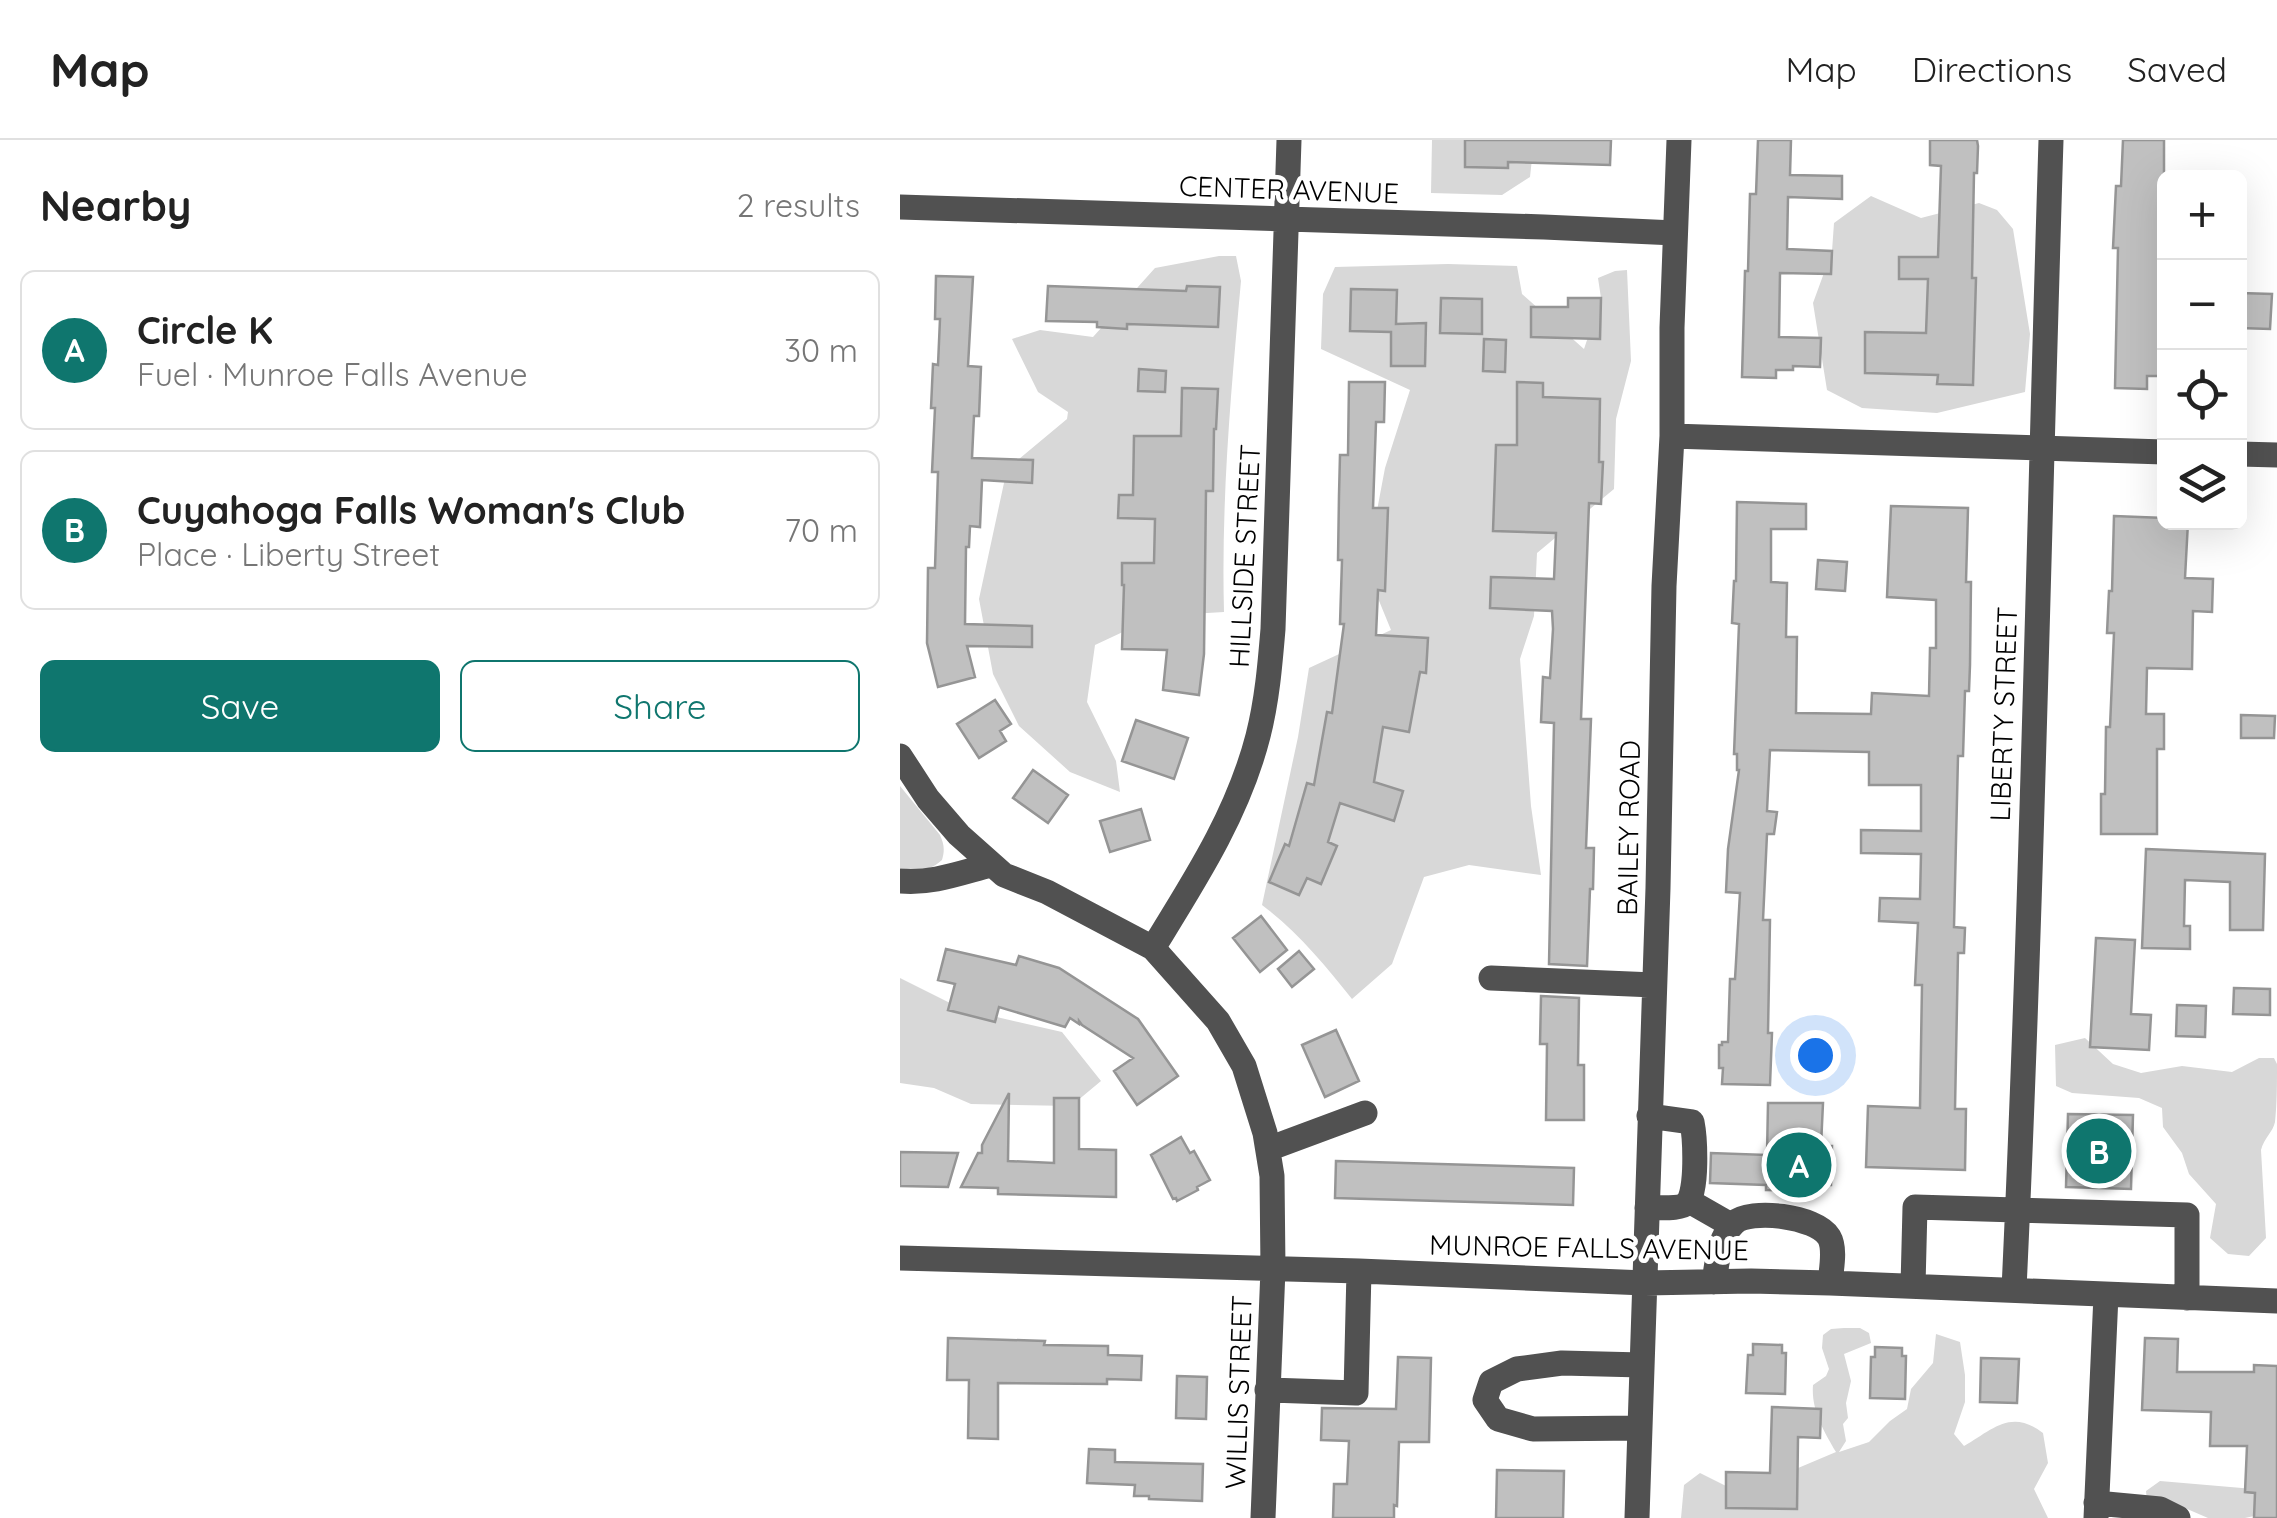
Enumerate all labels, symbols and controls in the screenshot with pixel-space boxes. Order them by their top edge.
text: Map [50,39,150,99]
text: Map [1785,47,1857,91]
text: Directions [1912,47,2072,91]
text: Saved [2127,47,2227,91]
street label: CENTER AVENUE [1178,168,1400,210]
map controls [2157,170,2247,530]
button: + [2157,170,2247,260]
text: Nearby [40,179,191,232]
text: 2 results [737,185,860,225]
button: − [2157,260,2247,350]
text: Circle K [137,306,273,354]
text: A [64,330,85,370]
text: 30 m [784,330,858,370]
button: locate [2157,350,2247,440]
text: Fuel · Munroe Falls Avenue [137,354,528,394]
button: layers [2157,440,2247,530]
street label: HILLSIDE STREET [1221,443,1267,669]
text: Cuyahoga Falls Woman's Club [137,486,685,534]
text: B [64,510,85,550]
text: 70 m [785,510,858,550]
text: Place · Liberty Street [137,534,440,574]
street label: LIBERTY STREET [1982,606,2024,822]
button: Save [40,660,440,752]
button: Share [460,660,860,752]
street label: BAILEY ROAD [1609,740,1647,916]
your location [1790,1030,1841,1081]
pin: B [2066,1114,2132,1188]
pin: A [1766,1128,1832,1202]
street label: MUNROE FALLS AVENUE [1429,1227,1749,1267]
street label: WILLIS STREET [1217,1294,1259,1490]

